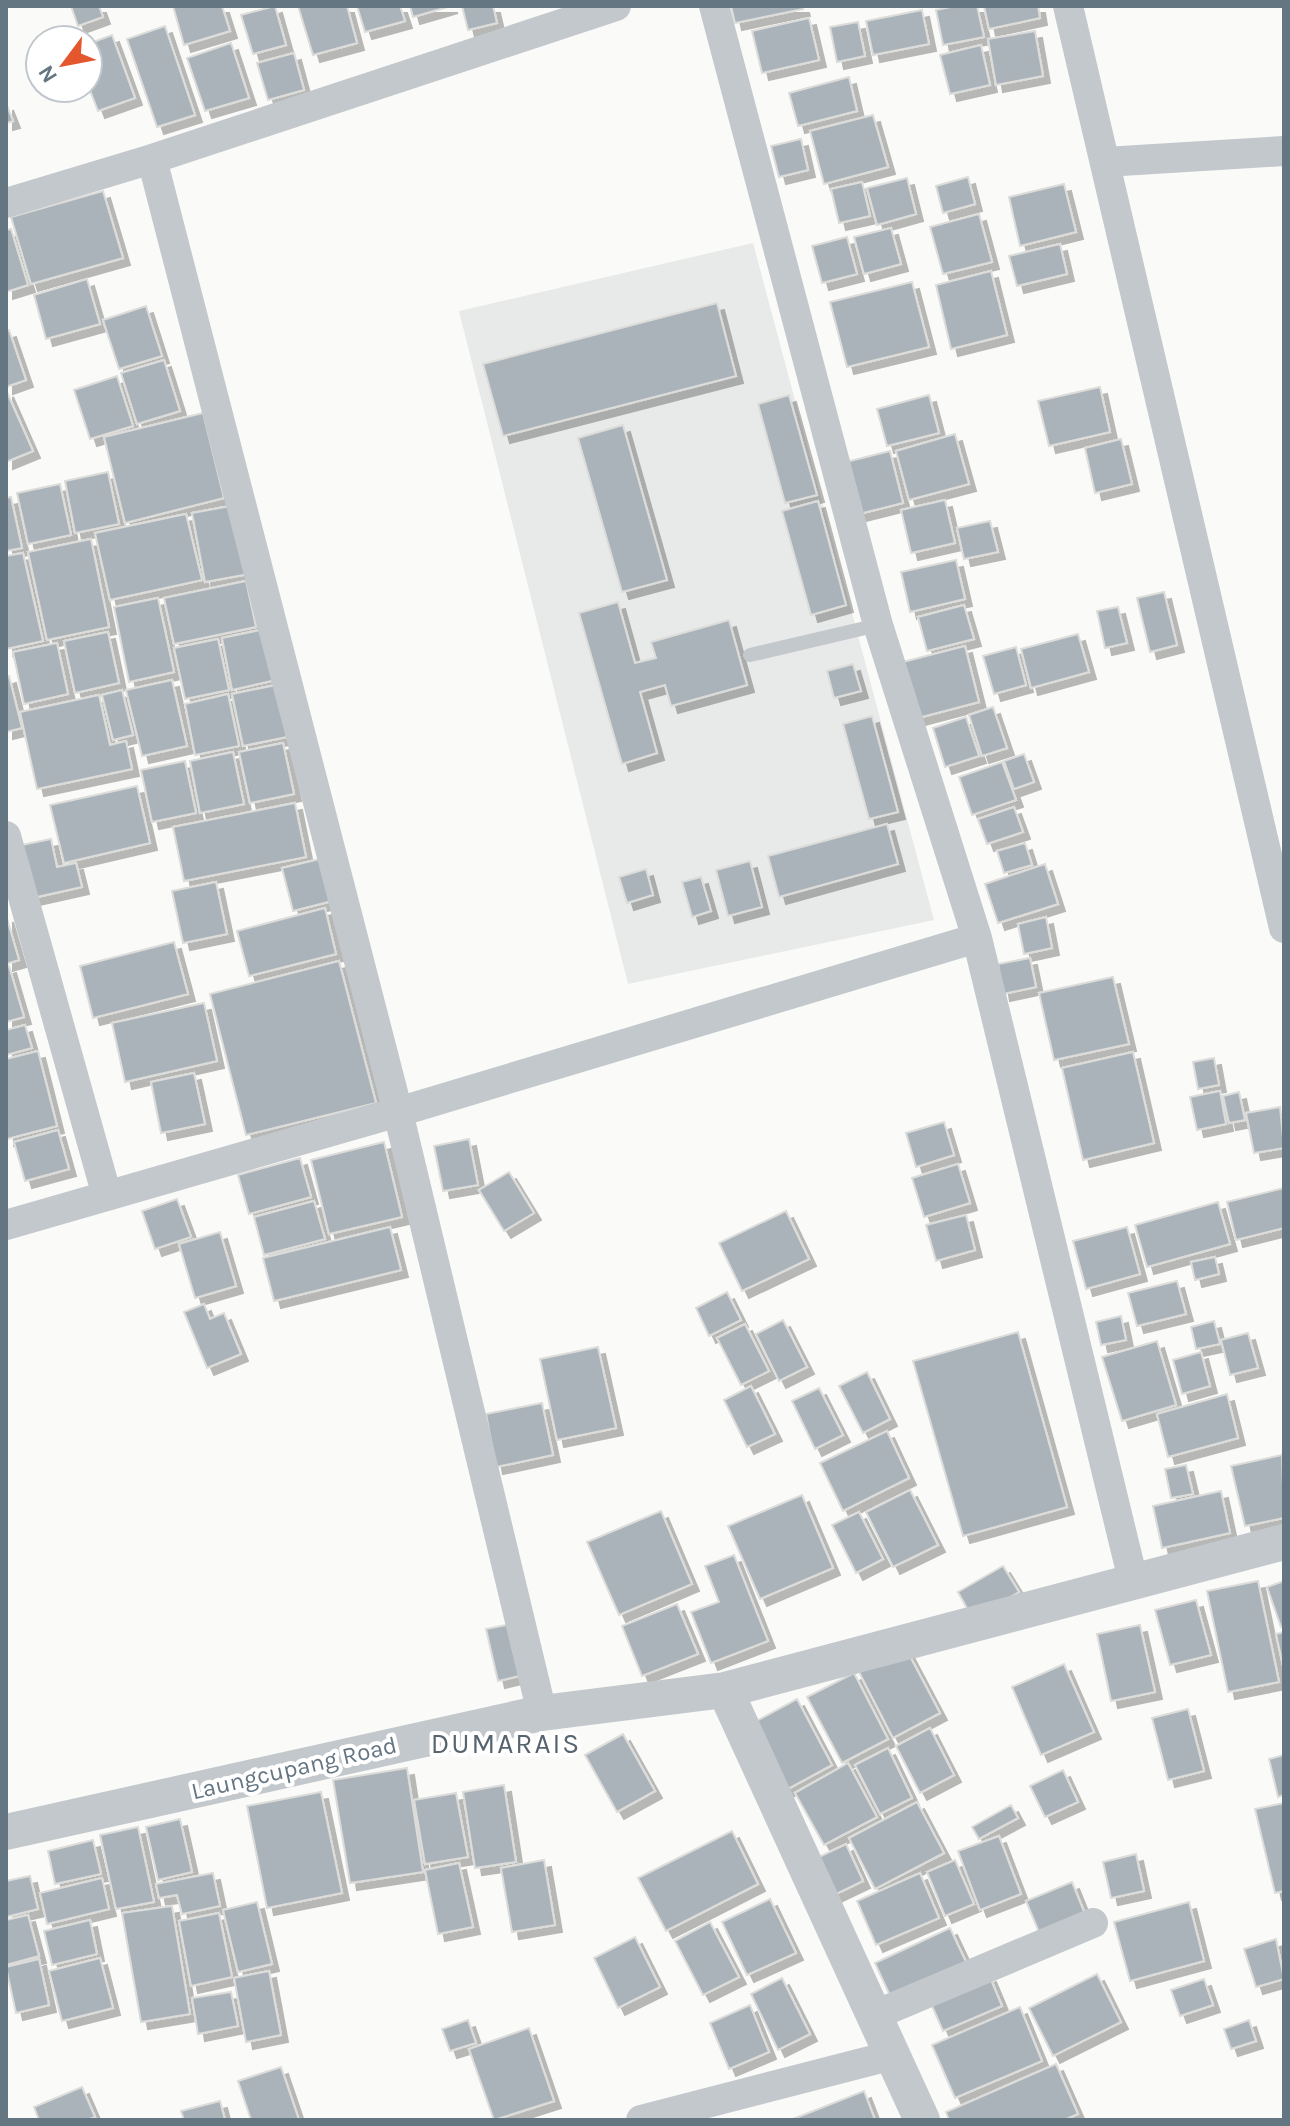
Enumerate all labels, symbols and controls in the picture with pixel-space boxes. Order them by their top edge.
north arrow [24,24,104,104]
text: N [33,60,63,88]
district label: DUMARAIS [431,1727,581,1760]
street label: Laungcupang Road [188,1731,400,1805]

